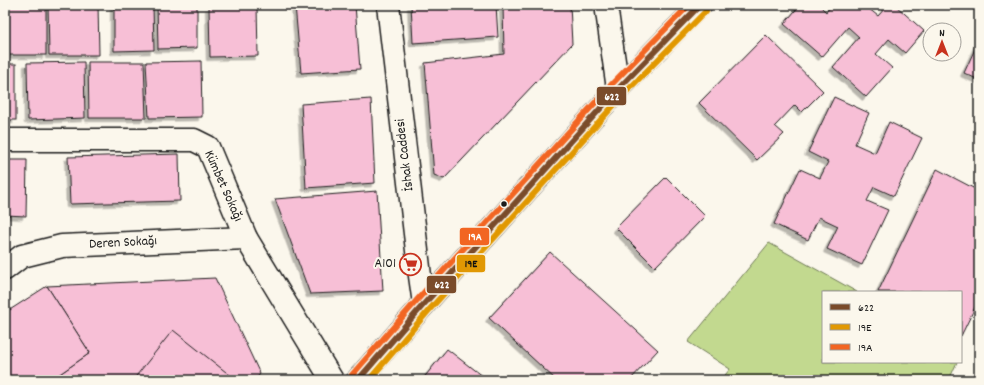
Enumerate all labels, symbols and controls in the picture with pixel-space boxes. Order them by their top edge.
north arrow [922,22,962,62]
text: N [939,26,945,42]
line badge: 622 [596,86,627,106]
text: 622 [604,90,620,106]
street label: İshak Caddesi [391,117,419,192]
street label: Kümbet Sokağı [198,147,248,225]
unlabelled marker [499,199,509,209]
line badge: 19A [459,227,490,246]
text: 19A [468,230,482,246]
street label: Deren Sokağı [89,231,157,255]
supermarket icon: A101 [398,251,424,277]
place label: A101 [375,254,396,274]
line badge: 19E [456,254,486,273]
text: 19E [465,257,478,273]
line badge: 622 [426,275,457,294]
text: 622 [434,278,450,294]
legend [822,291,962,363]
text: 622 [858,300,874,317]
text: 19E [858,320,872,337]
text: 19A [858,340,873,357]

